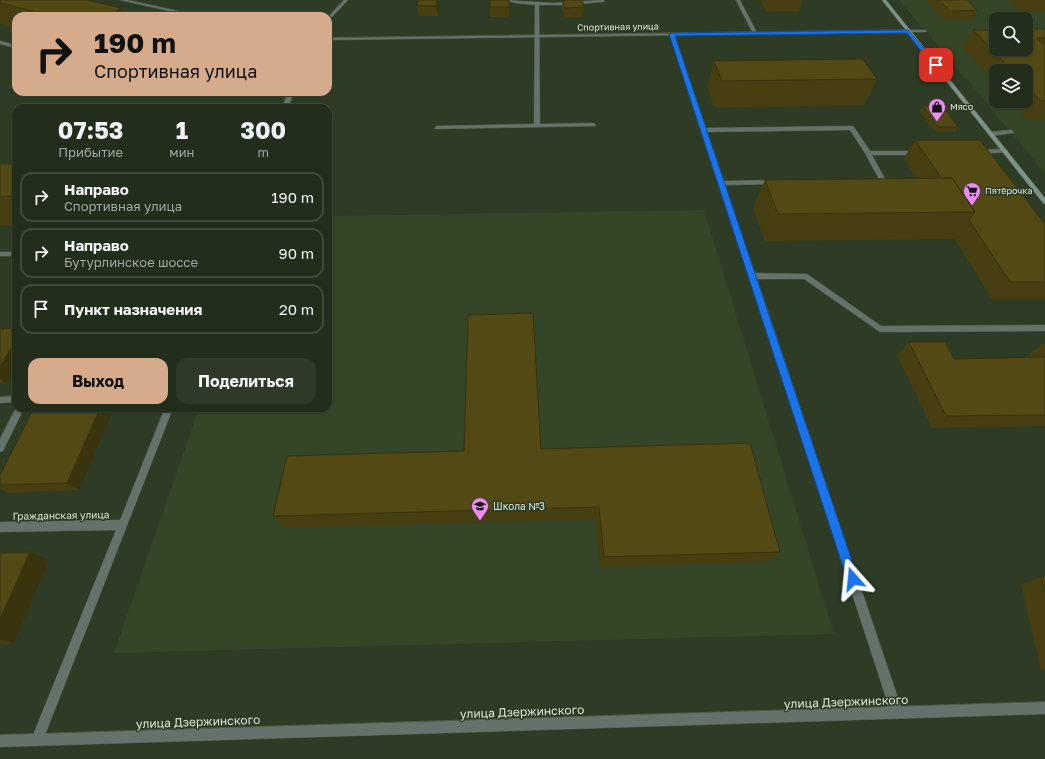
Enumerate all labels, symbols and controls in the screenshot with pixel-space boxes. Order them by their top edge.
map controls [989,12,1033,108]
button: search [989,12,1033,56]
street label: Спортивная улица [577,20,659,33]
text: 190 m [94,26,176,59]
icon: right [28,28,80,80]
pin [919,48,953,82]
icon: arrive [925,54,947,76]
text: Спортивная улица [94,60,257,82]
button: layers [989,64,1033,108]
shop icon: Мясо [927,97,947,122]
place label: Мясо [950,101,973,112]
text: 07:53 [58,115,123,144]
text: 1 [176,115,188,144]
text: 300 [240,115,286,144]
text: Прибытие [58,144,123,160]
text: мин [169,144,195,160]
text: m [257,144,269,160]
text: Направо [64,180,129,198]
supermarket icon: Пятёрочка [962,181,982,206]
place label: Пятёрочка [985,185,1033,196]
icon: right [30,186,52,208]
text: 190 m [271,188,314,206]
text: Спортивная улица [64,198,182,214]
text: Направо [64,236,129,254]
icon: right [30,242,52,264]
text: 90 m [279,244,314,262]
text: Бутурлинское шоссе [64,254,198,270]
icon: arrive [30,298,52,320]
text: Пункт назначения [64,300,202,318]
text: 20 m [279,300,314,318]
button: Выход [28,358,168,404]
button: Поделиться [176,358,316,404]
school or university icon: Школа №3 [470,496,490,521]
place label: Школа №3 [493,500,545,512]
street label: Гражданская улица [13,508,109,522]
position arrow [832,558,874,600]
street label: улица Дзержинского [784,692,908,711]
street label: улица Дзержинского [460,702,584,721]
street label: улица Дзержинского [136,712,260,731]

